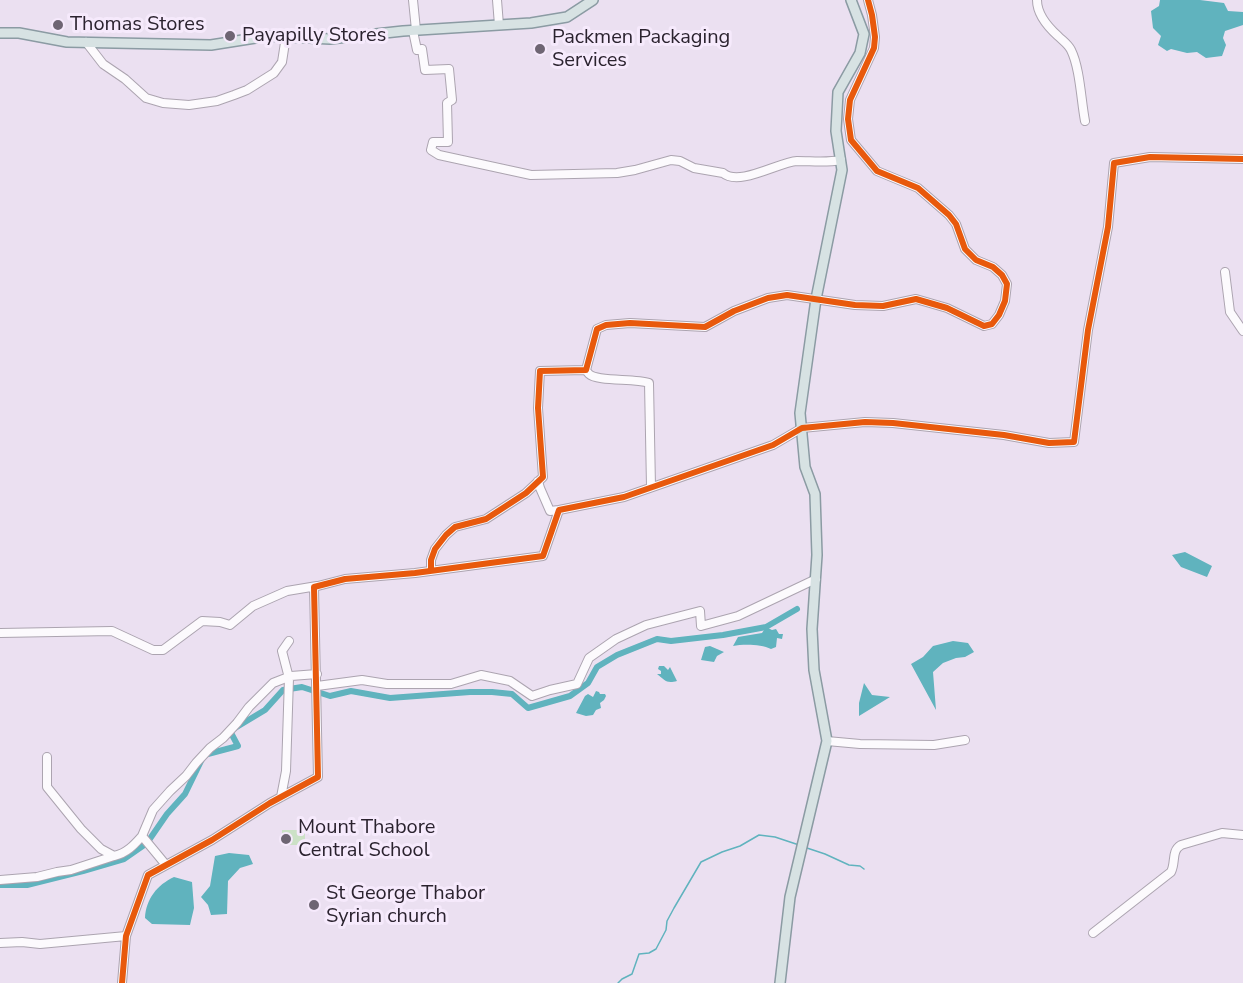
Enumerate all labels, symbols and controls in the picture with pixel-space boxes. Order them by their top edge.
place label: Thomas Stores [70,13,205,37]
marker: Thomas Stores [51,18,65,32]
place label: Payapilly Stores [242,24,386,48]
place label: Packmen Packaging Services [552,26,730,73]
marker: Payapilly Stores [223,29,237,43]
marker: Packmen Packaging Services [533,42,547,56]
place label: Mount Thabore Central School [298,816,435,863]
marker: Mount Thabore Central School [279,832,293,846]
place label: St George Thabor Syrian church [326,882,485,929]
marker: St George Thabor Syrian church [307,898,321,912]

